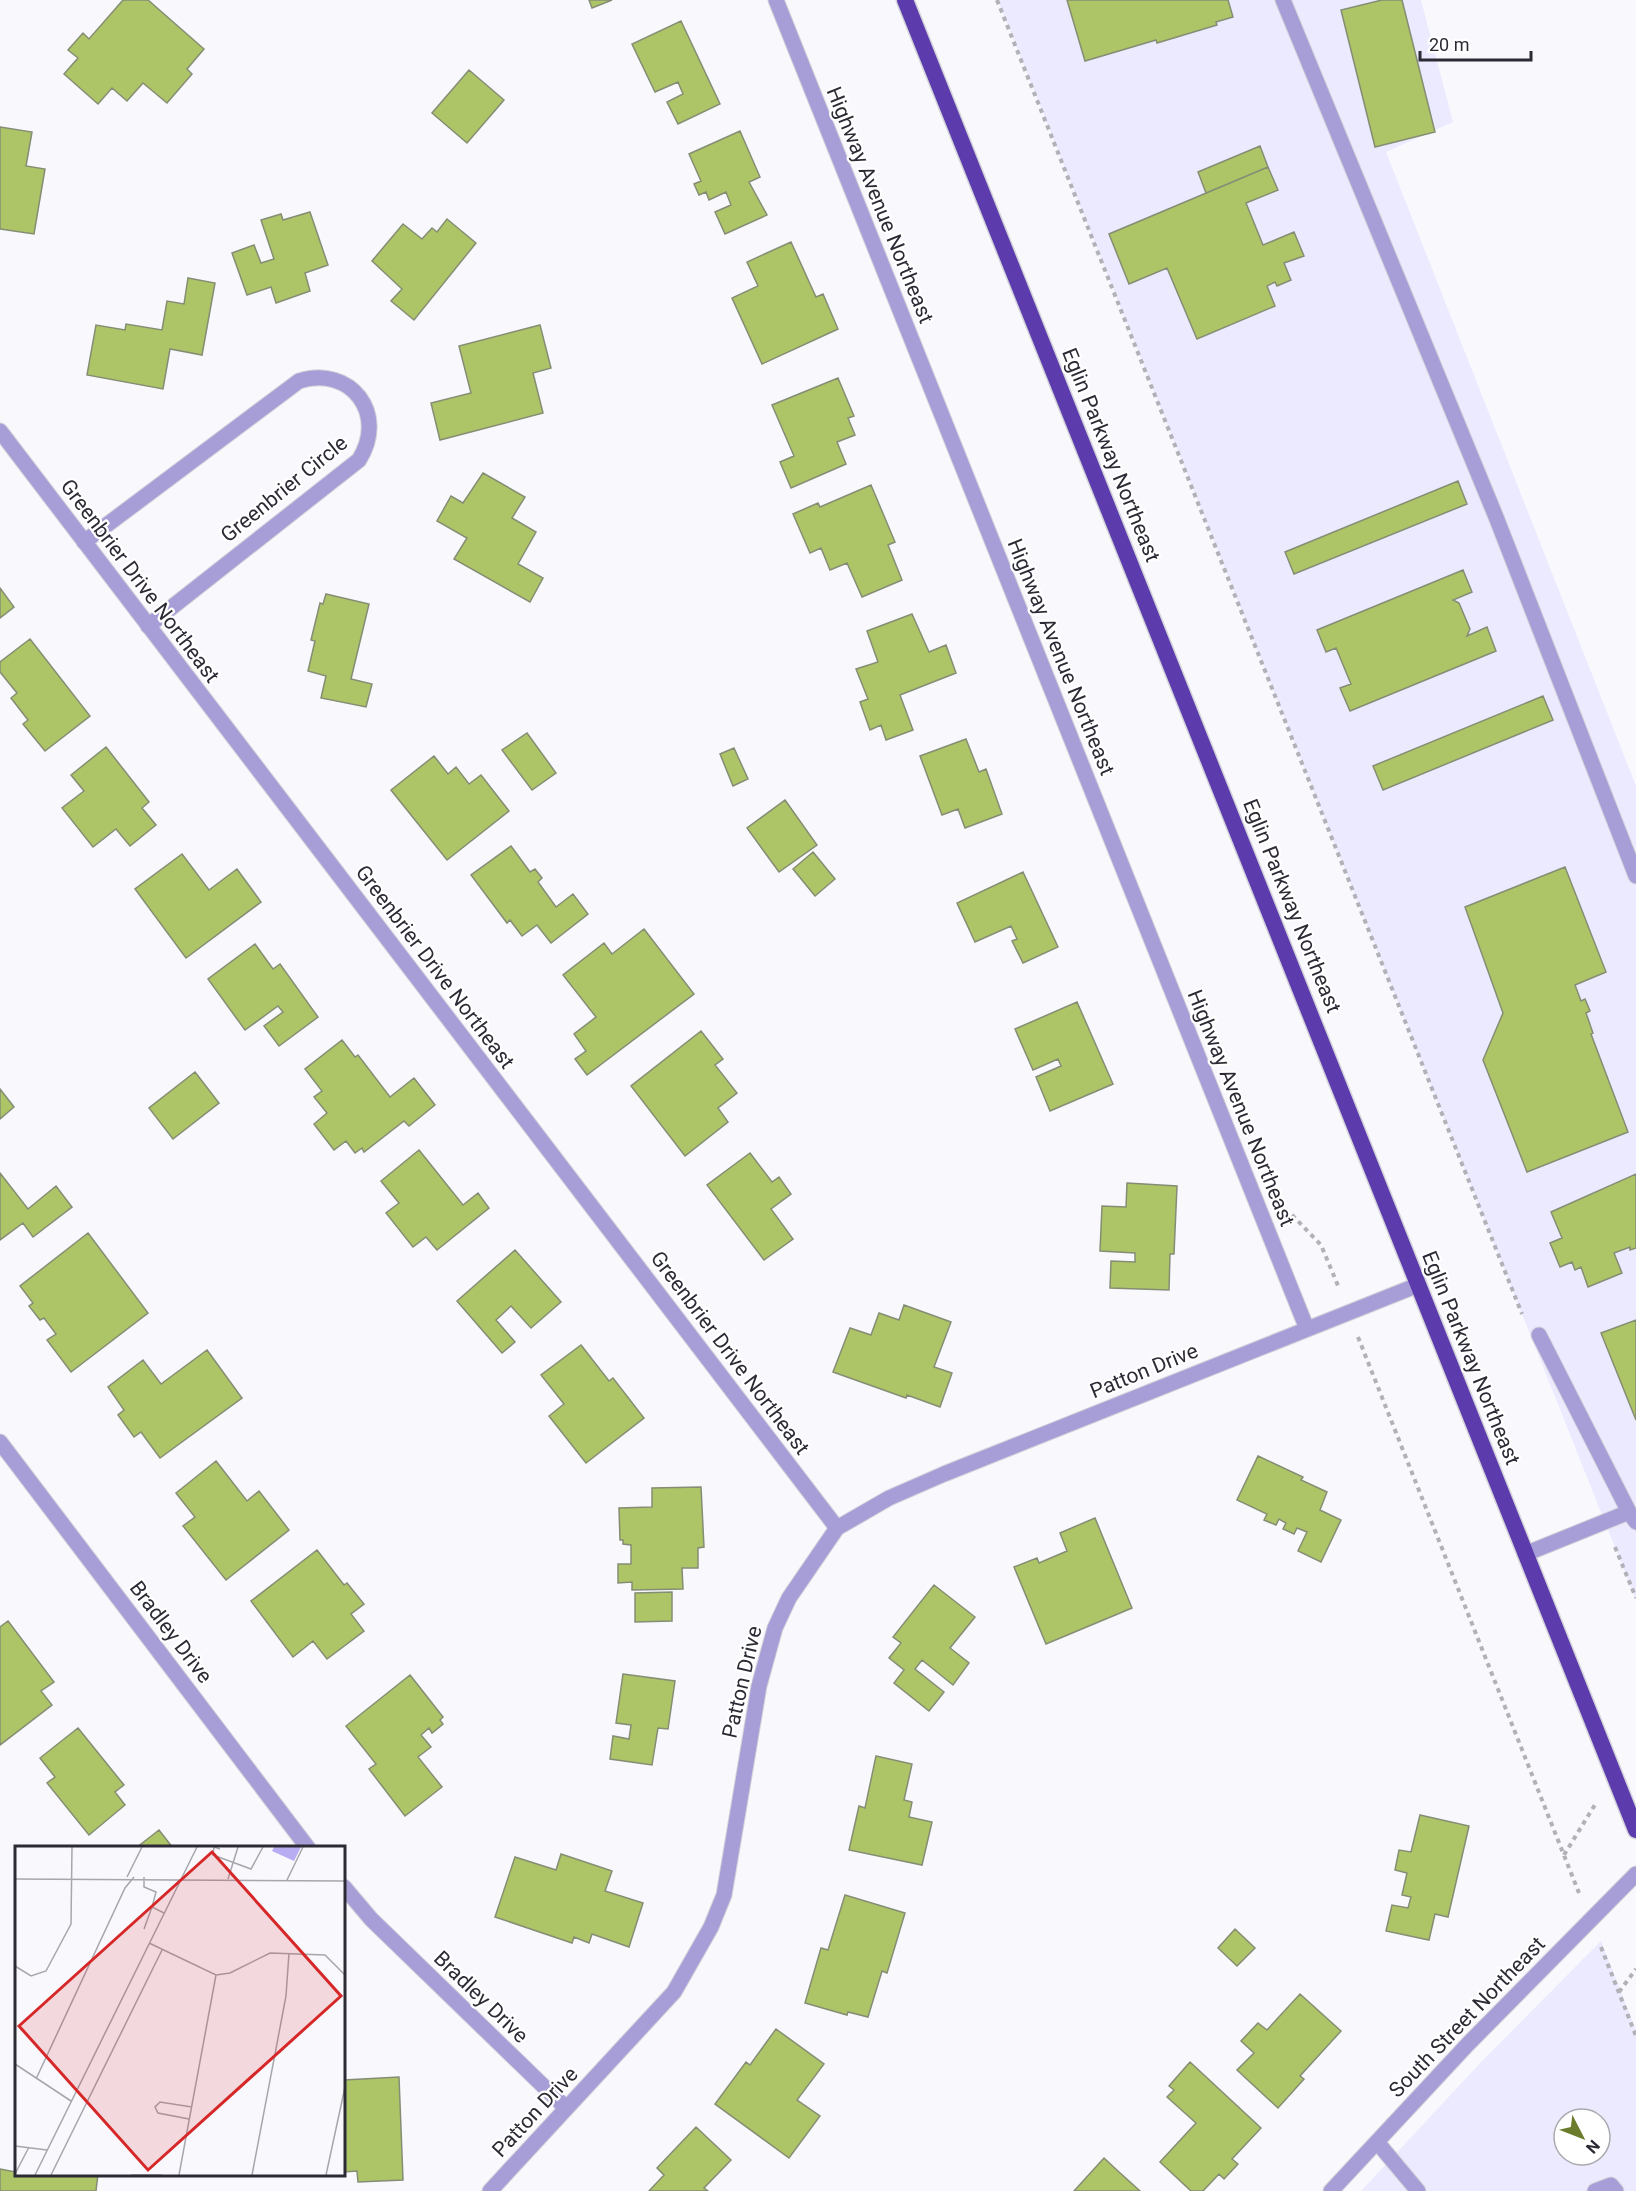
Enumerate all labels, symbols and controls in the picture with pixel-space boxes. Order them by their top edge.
scale bar [1420,24,1531,62]
text: 20 m [1429,34,1469,55]
street label: Highway Avenue Northeast [822,83,939,327]
street label: Eglin Parkway Northeast [1057,345,1165,565]
street label: Greenbrier Circle [216,431,352,547]
street label: Greenbrier Drive Northeast [56,475,224,687]
street label: Highway Avenue Northeast [1003,535,1120,779]
street label: Eglin Parkway Northeast [1238,796,1346,1016]
street label: Greenbrier Drive Northeast [351,861,519,1073]
street label: Highway Avenue Northeast [1183,986,1300,1230]
street label: Greenbrier Drive Northeast [646,1247,814,1459]
street label: Eglin Parkway Northeast [1417,1248,1525,1468]
street label: Patton Drive [1087,1339,1201,1403]
street label: Bradley Drive [125,1576,217,1688]
street label: Patton Drive [717,1624,767,1740]
inset map [15,1846,345,2176]
street label: South Street Northeast [1384,1932,1550,2102]
street label: Bradley Drive [429,1946,533,2048]
street label: Patton Drive [487,2062,583,2162]
north arrow [1552,2107,1612,2167]
text: N [1582,2136,1604,2157]

